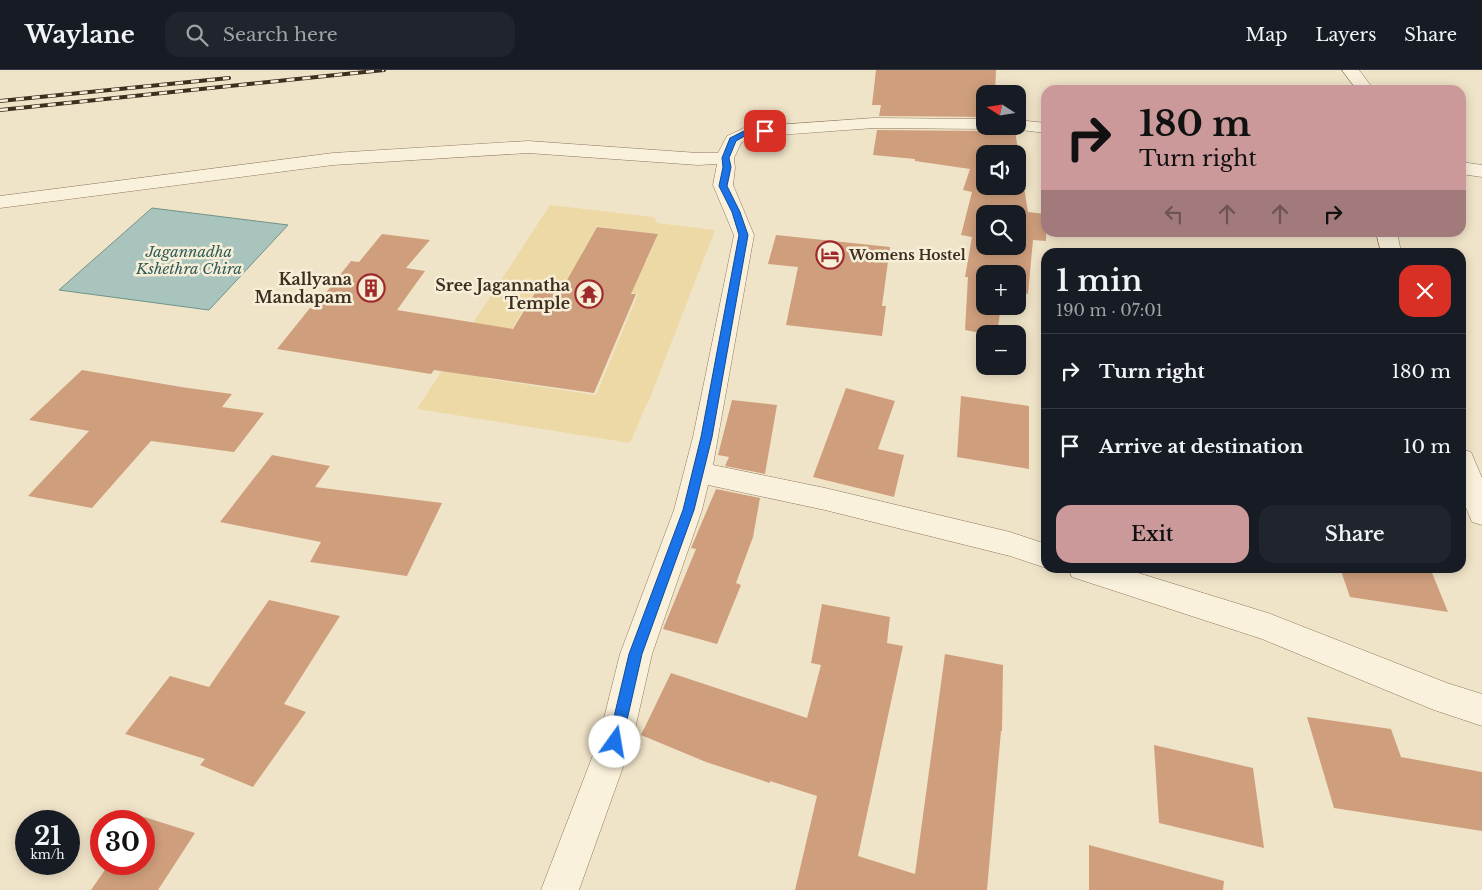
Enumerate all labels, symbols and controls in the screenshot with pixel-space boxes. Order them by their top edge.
search box [165,12,515,57]
text: Waylane [25,20,135,49]
icon: search [183,21,211,49]
text: Search here [223,23,338,46]
text: Map [1246,24,1287,46]
text: Layers [1315,24,1376,46]
text: Share [1404,24,1457,46]
north arrow [976,85,1026,135]
map controls [976,85,1026,375]
text: 180 m [1139,102,1251,145]
icon: right [1056,105,1121,170]
pin [744,110,786,152]
icon: arrive [751,117,779,145]
button: sound [976,145,1026,195]
text: Turn right [1139,145,1257,172]
icon: left [1160,200,1188,228]
icon: ahead [1213,200,1241,228]
icon: ahead [1266,200,1294,228]
icon: right [1319,200,1347,228]
button: search [976,205,1026,255]
hotel icon: Womens Hostel [815,240,845,270]
water label: Jagannadha Kshethra Chira [135,242,242,278]
place label: Womens Hostel [848,246,966,264]
text: 1 min [1056,262,1142,299]
button: + [976,265,1026,315]
button: close [1399,265,1451,317]
place label: Kallyana Mandapam [255,269,352,307]
building icon: Kallyana Mandapam [356,273,386,303]
place label: Sree Jagannatha Temple [435,275,570,313]
temple icon: Sree Jagannatha Temple [574,279,604,309]
text: 190 m · 07:01 [1056,300,1163,320]
button: − [976,325,1026,375]
icon: right [1056,357,1084,385]
text: Turn right [1099,360,1205,383]
text: 180 m [1392,360,1451,383]
icon: arrive [1056,432,1084,460]
text: Arrive at destination [1099,435,1303,458]
text: 10 m [1403,435,1451,458]
button: Exit [1056,505,1249,563]
button: Share [1259,505,1451,563]
position arrow [588,715,640,767]
speed limit sign: 30 [90,810,155,875]
text: 21 [34,821,61,852]
text: km/h [30,847,65,862]

